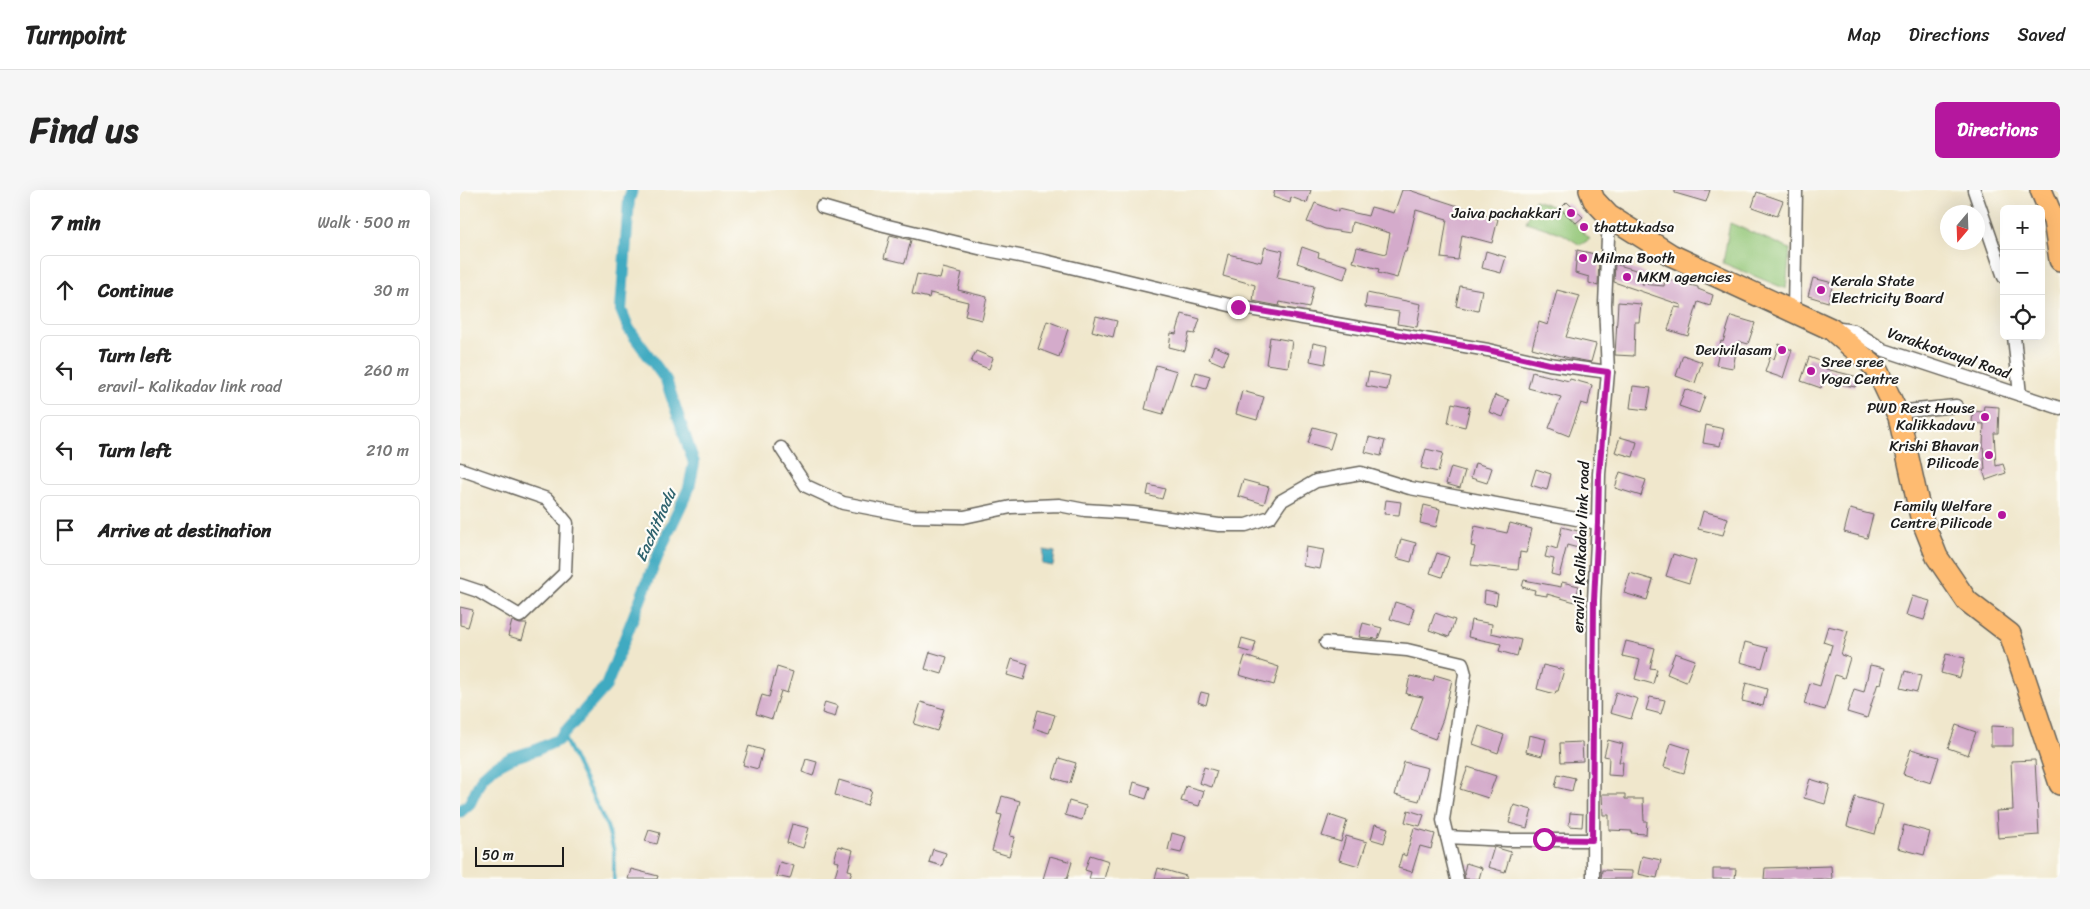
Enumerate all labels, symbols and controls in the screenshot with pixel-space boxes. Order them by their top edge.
text: Turnpoint [25,14,127,56]
text: Map [1848,19,1881,51]
text: Directions [1909,19,1990,51]
text: Saved [2018,19,2065,51]
text: Find us [30,99,138,161]
button: Directions [1935,102,2060,158]
place label: Jaiva pachakkari [1451,200,1562,226]
text: 7 min [50,204,101,242]
north arrow [1940,205,1985,250]
map controls [2000,205,2045,340]
button: + [2000,205,2045,250]
marker: Jaiva pachakkari [1565,207,1577,219]
text: Walk · 500 m [318,208,410,237]
place label: thattukadsa [1594,214,1675,240]
marker: thattukadsa [1578,221,1590,233]
place label: Milma Booth [1593,245,1675,271]
button: − [2000,250,2045,295]
marker: Milma Booth [1577,252,1589,264]
place label: MKM agencies [1637,264,1732,290]
place label: Kerala State Electricity Board [1831,268,1944,311]
marker: MKM agencies [1621,271,1633,283]
text: Continue [98,274,174,307]
icon: ahead [51,276,79,304]
text: 30 m [374,276,409,305]
marker: Kerala State Electricity Board [1815,284,1827,296]
button: locate [2000,295,2045,340]
route end [1227,296,1250,319]
street label: Varakkotvayal Road [1884,320,2015,387]
place label: Devivilasam [1695,337,1772,363]
text: Turn left [98,339,171,372]
marker: Devivilasam [1776,344,1788,356]
place label: Sree sree Yoga Centre [1821,349,1899,392]
icon: left [51,356,79,384]
text: 260 m [364,356,409,385]
marker: Sree sree Yoga Centre [1805,365,1817,377]
text: eravil- Kalikadav link road [98,372,281,401]
place label: PWD Rest House Kalikkadavu [1867,395,1975,438]
marker: PWD Rest House Kalikkadavu [1979,411,1991,423]
place label: Krishi Bhavan Pilicode [1889,433,1979,476]
text: Turn left [98,434,171,467]
icon: left [51,436,79,464]
text: 210 m [366,436,409,465]
marker: Krishi Bhavan Pilicode [1983,449,1995,461]
street label: eravil- Kalikadav link road [1565,460,1597,633]
water label: Eachithodu [626,482,685,566]
place label: Family Welfare Centre Pilicode [1891,493,1992,536]
marker: Family Welfare Centre Pilicode [1996,509,2008,521]
text: Arrive at destination [98,514,271,547]
icon: arrive [51,516,79,544]
route start [1533,828,1556,851]
text: 50 m [482,843,514,868]
scale bar [475,844,564,867]

